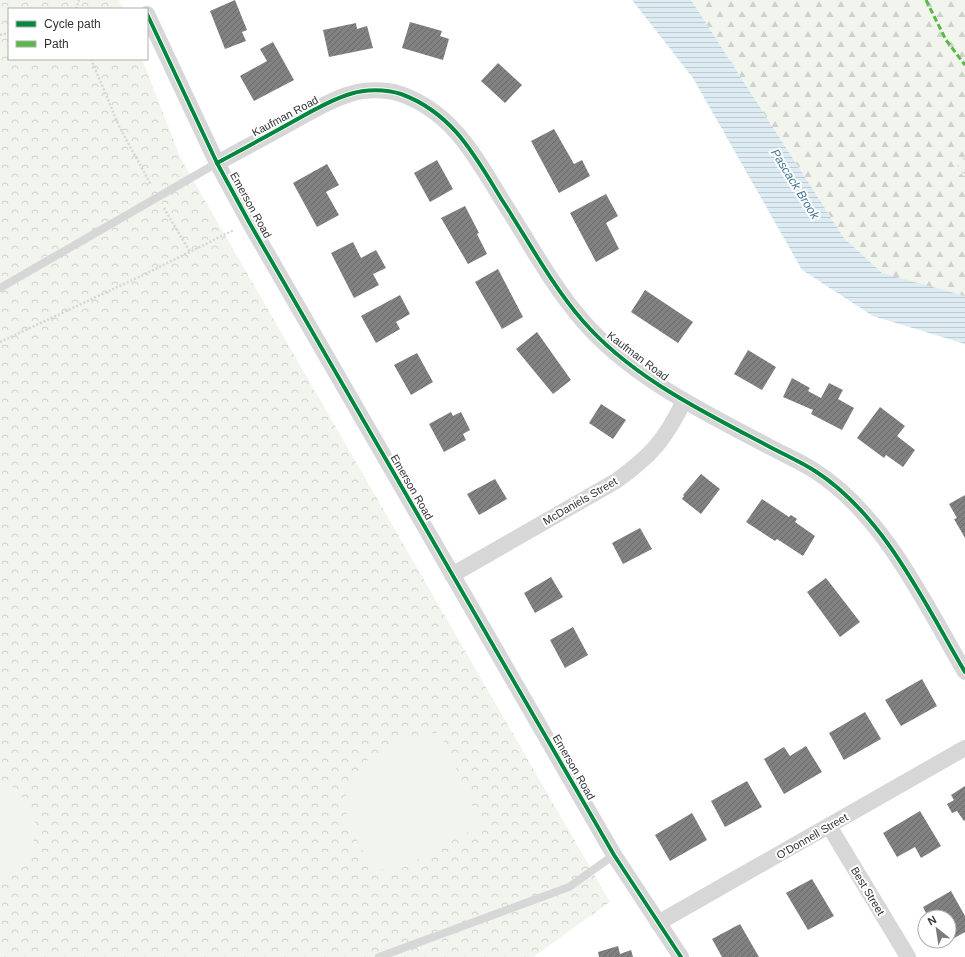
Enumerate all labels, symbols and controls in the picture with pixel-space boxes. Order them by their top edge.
legend [8,8,148,60]
text: Cycle path [44,17,101,31]
text: Path [44,37,69,51]
street label: Kaufman Road [250,93,320,139]
water label: Pascack Brook [768,146,823,222]
street label: Emerson Road [228,170,274,240]
street label: Kaufman Road [605,329,671,383]
street label: Emerson Road [388,452,436,522]
street label: McDaniels Street [541,475,619,527]
street label: Emerson Road [550,732,598,802]
street label: O'Donnell Street [774,811,850,861]
street label: Best Street [849,865,887,917]
north arrow [917,909,957,949]
text: N [926,913,938,928]

